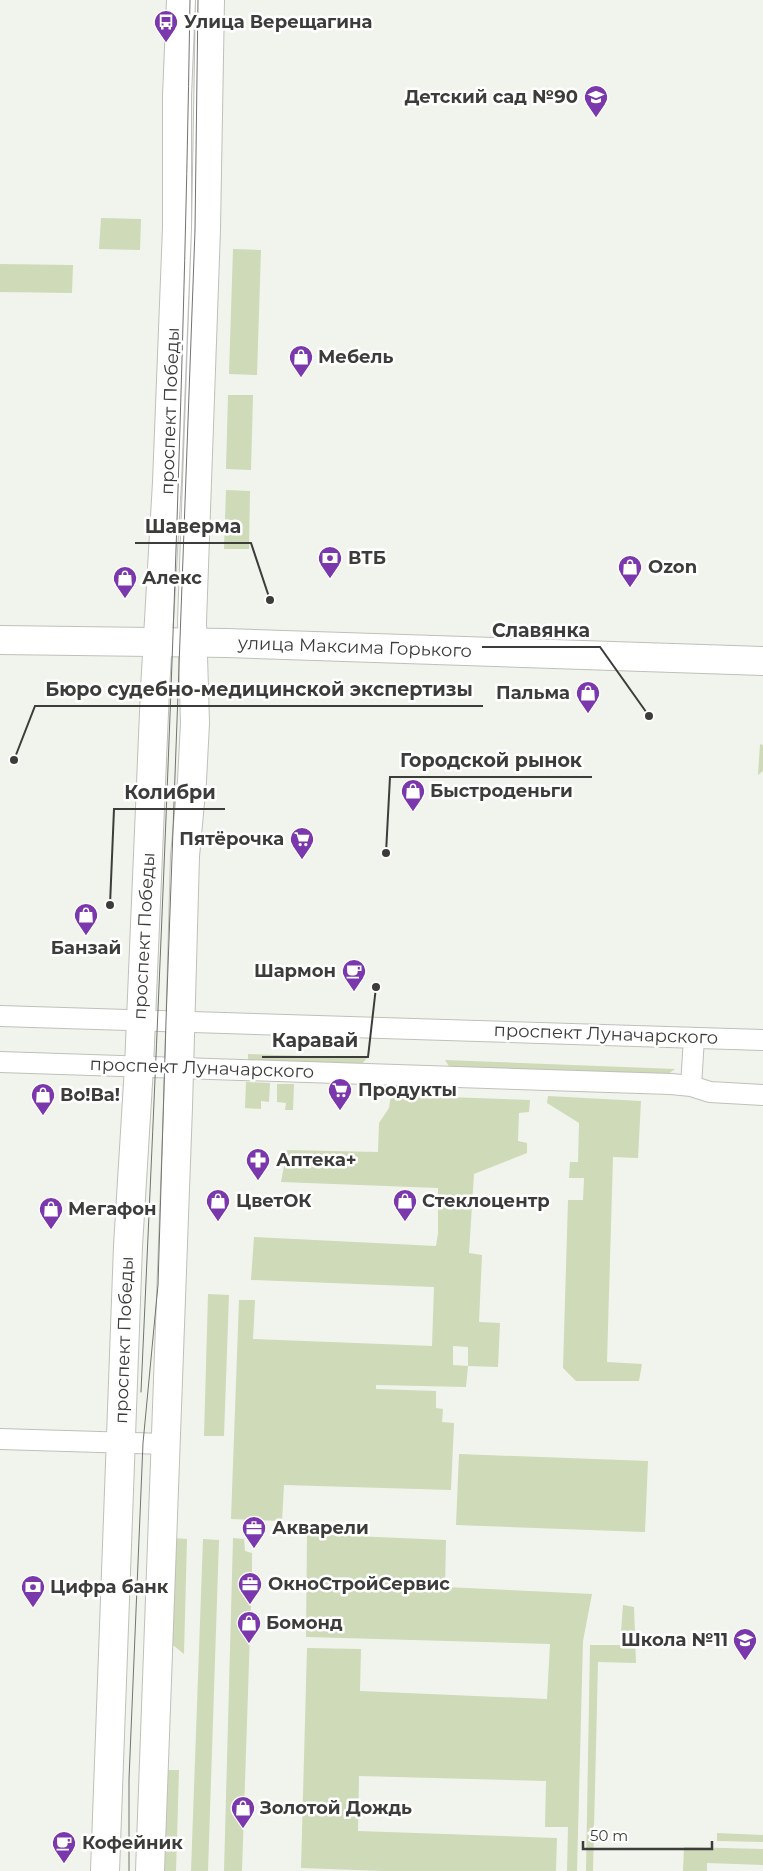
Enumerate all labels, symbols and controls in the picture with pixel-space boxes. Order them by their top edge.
bus stop icon: Улица Верещагина [153,9,179,43]
place label: Улица Верещагина [184,11,372,33]
school or university icon: Детский сад №90 [583,84,609,118]
place label: Детский сад №90 [405,86,578,108]
street label: проспект Победы [156,327,184,495]
shop icon: Мебель [288,344,314,378]
place label: Мебель [318,346,393,368]
callout: Шаверма [135,509,251,543]
text: Шаверма [145,515,241,538]
bank icon: ВТБ [317,545,343,579]
place label: ВТБ [348,547,386,569]
shop icon: Ozon [617,554,643,588]
place label: Ozon [648,556,697,578]
shop icon: Алекс [112,565,138,599]
place label: Алекс [142,567,202,589]
callout: Славянка [482,613,600,647]
text: Славянка [492,619,590,642]
street label: улица Максима Горького [237,632,472,662]
callout: Бюро судебно-медицинской экспертизы [35,672,483,706]
text: Бюро судебно-медицинской экспертизы [45,678,473,701]
shop icon: Пальма [575,680,601,714]
place label: Пальма [496,682,570,704]
callout: Городской рынок [390,743,592,777]
text: Городской рынок [400,749,583,772]
callout: Колибри [114,775,225,809]
shop icon: Быстроденьги [400,778,426,812]
place label: Быстроденьги [430,780,573,802]
text: Колибри [124,781,216,804]
supermarket icon: Пятёрочка [289,826,315,860]
place label: Пятёрочка [179,828,284,850]
street label: проспект Победы [129,852,159,1020]
shop icon: Банзай [73,902,99,936]
place label: Банзай [51,937,121,959]
cafe icon: Шармон [341,958,367,992]
place label: Шармон [254,960,336,982]
street label: проспект Луначарского [493,1019,719,1049]
callout: Каравай [262,1023,368,1057]
text: Каравай [272,1029,358,1052]
street label: проспект Луначарского [89,1053,315,1083]
supermarket icon: Продукты [327,1077,353,1111]
place label: Продукты [358,1079,457,1101]
shop icon: Во!Ва! [30,1082,56,1116]
place label: Во!Ва! [60,1084,120,1106]
pharmacy icon: Аптека+ [245,1147,271,1181]
place label: Аптека+ [276,1149,357,1171]
shop icon: ЦветОК [205,1188,231,1222]
shop icon: Стеклоцентр [392,1188,418,1222]
place label: ЦветОК [236,1190,312,1212]
place label: Стеклоцентр [422,1190,550,1212]
shop icon: Мегафон [38,1196,64,1230]
place label: Мегафон [68,1198,157,1220]
street label: проспект Победы [110,1256,138,1424]
office icon: Акварели [241,1515,267,1549]
place label: Акварели [272,1517,369,1539]
office icon: ОкноСтройСервис [237,1571,263,1605]
place label: ОкноСтройСервис [268,1573,450,1595]
bank icon: Цифра банк [20,1574,46,1608]
place label: Цифра банк [50,1576,169,1598]
shop icon: Бомонд [236,1610,262,1644]
place label: Бомонд [266,1612,343,1634]
school or university icon: Школа №11 [732,1627,758,1661]
place label: Школа №11 [621,1629,728,1651]
shop icon: Золотой Дождь [230,1795,256,1829]
place label: Золотой Дождь [259,1797,412,1819]
scale bar [583,1818,712,1850]
text: 50 m [590,1826,628,1845]
cafe icon: Кофейник [51,1830,77,1864]
place label: Кофейник [82,1832,183,1854]

